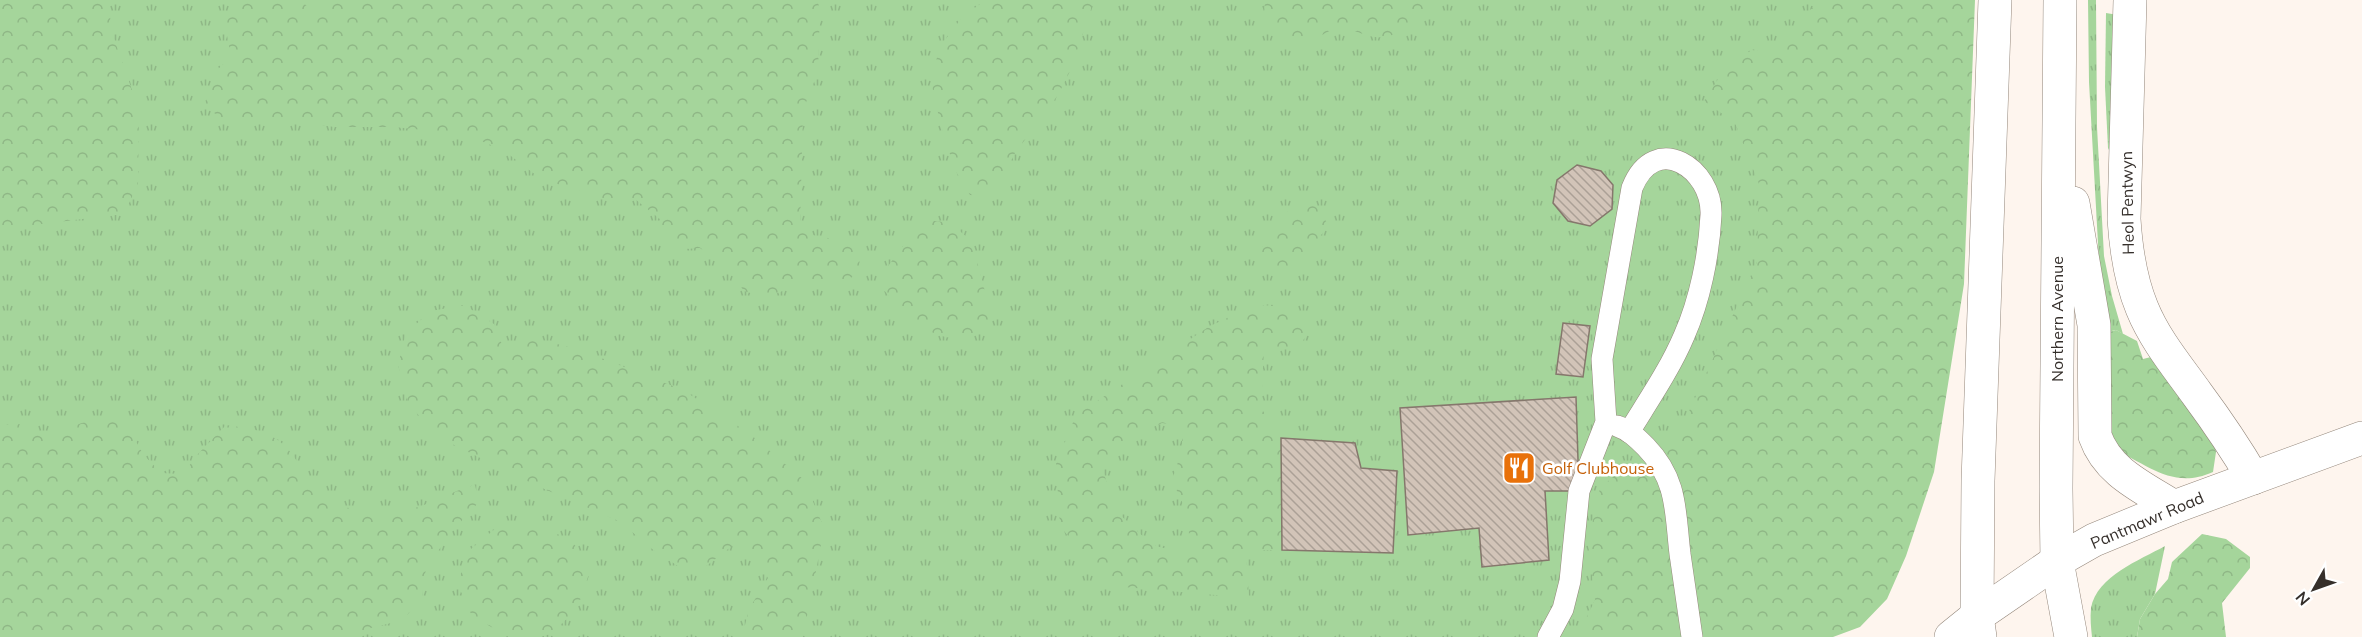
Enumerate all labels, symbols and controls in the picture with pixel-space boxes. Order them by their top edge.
street label: Heol Pentwyn [2116,151,2138,255]
street label: Northern Avenue [2047,256,2067,382]
restaurant icon: Golf Clubhouse [1501,450,1537,486]
place label: Golf Clubhouse [1542,458,1654,478]
street label: Pantmawr Road [2087,487,2207,553]
north arrow [2284,559,2344,619]
text: N [2291,588,2314,610]

